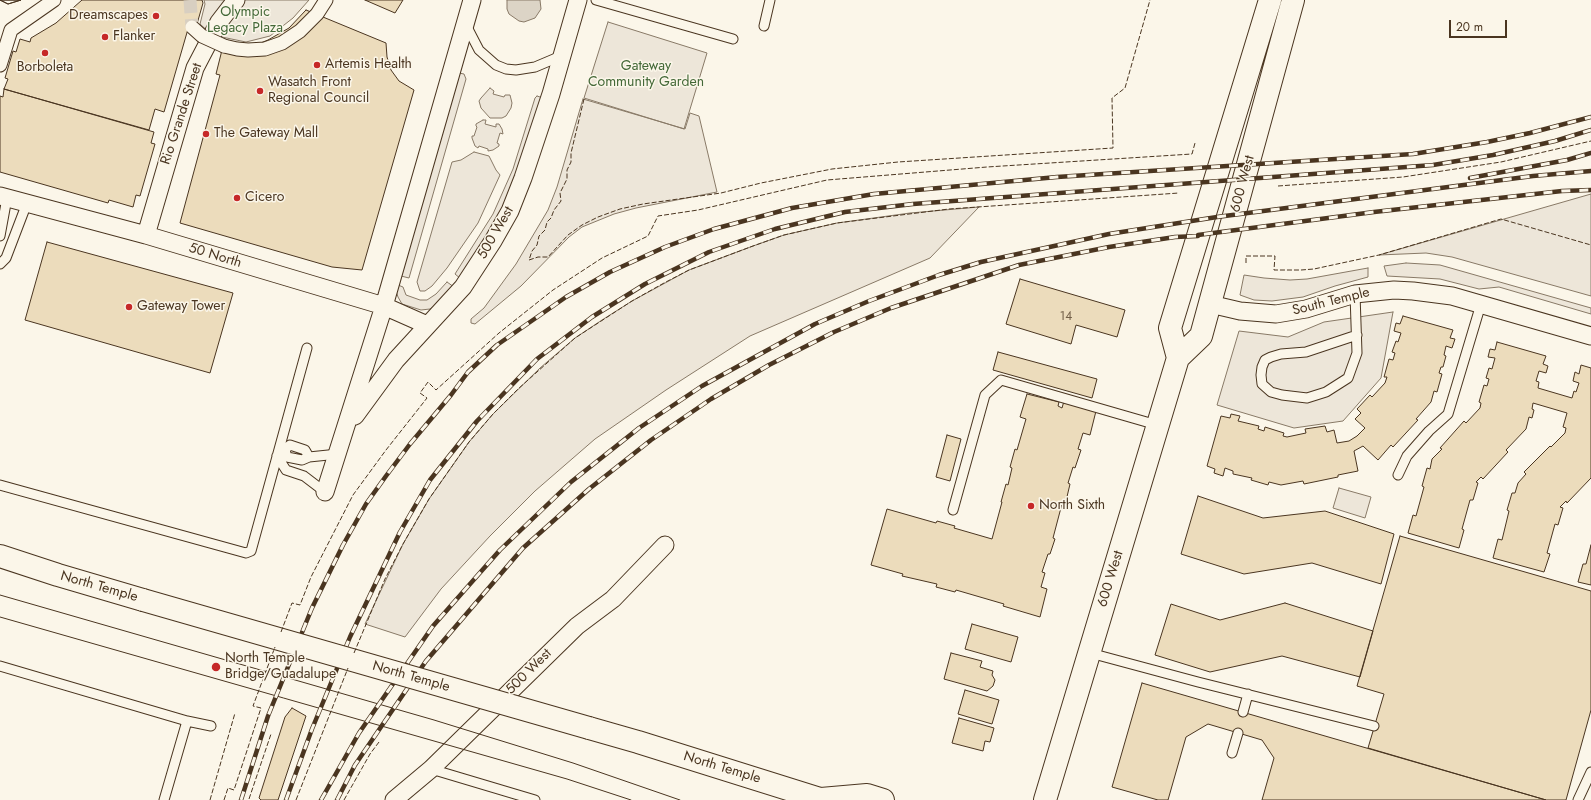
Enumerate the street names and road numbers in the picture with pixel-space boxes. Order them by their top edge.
street label: Rio Grande Street [158,61,206,167]
street label: 600 West [1227,154,1259,214]
street label: 500 West [474,204,518,262]
street label: 50 North [186,240,244,272]
street label: South Temple [1291,284,1371,320]
street label: 600 West [1094,549,1128,609]
street label: North Temple [58,568,140,606]
street label: 500 West [503,646,555,698]
street label: North Temple [370,658,452,696]
street label: North Temple [681,748,763,788]

